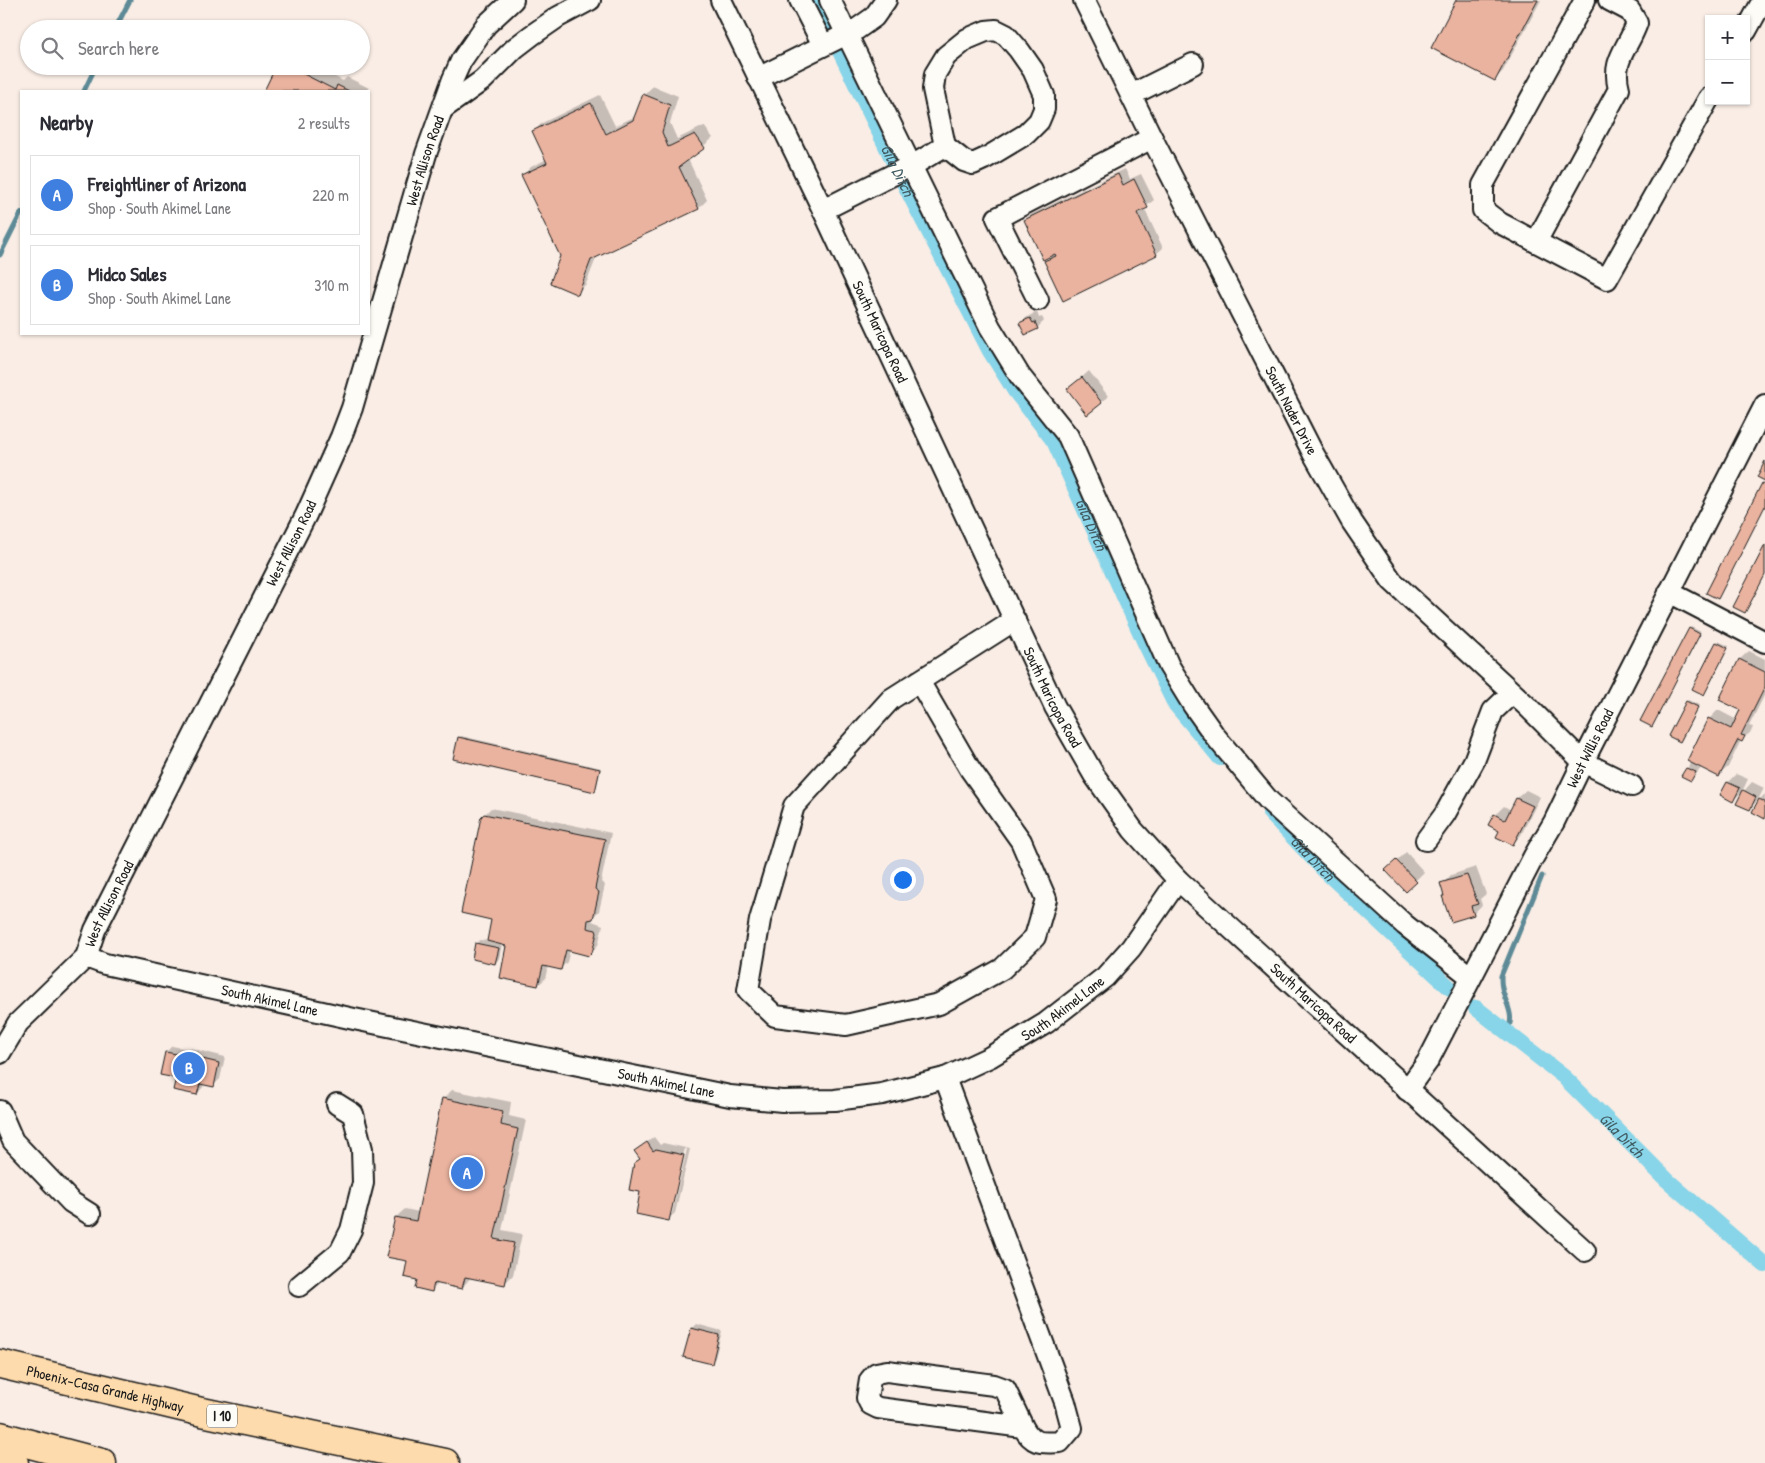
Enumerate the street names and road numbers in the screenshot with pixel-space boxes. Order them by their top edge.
street label: West Allison Road [400,113,449,208]
street label: South Maricopa Road [848,277,913,386]
street label: South Nader Drive [1260,362,1323,458]
street label: West Allison Road [261,497,321,590]
street label: South Maricopa Road [1018,643,1087,751]
street label: West Willis Road [1561,705,1618,791]
street label: West Allison Road [79,857,139,949]
street label: South Maricopa Road [1266,958,1361,1048]
street label: South Akimel Lane [1017,970,1109,1046]
street label: South Akimel Lane [219,979,320,1021]
street label: South Akimel Lane [616,1062,717,1103]
street label: Phoenix-Casa Grande Highway [24,1360,186,1417]
road number: I 10 [207,1404,237,1428]

